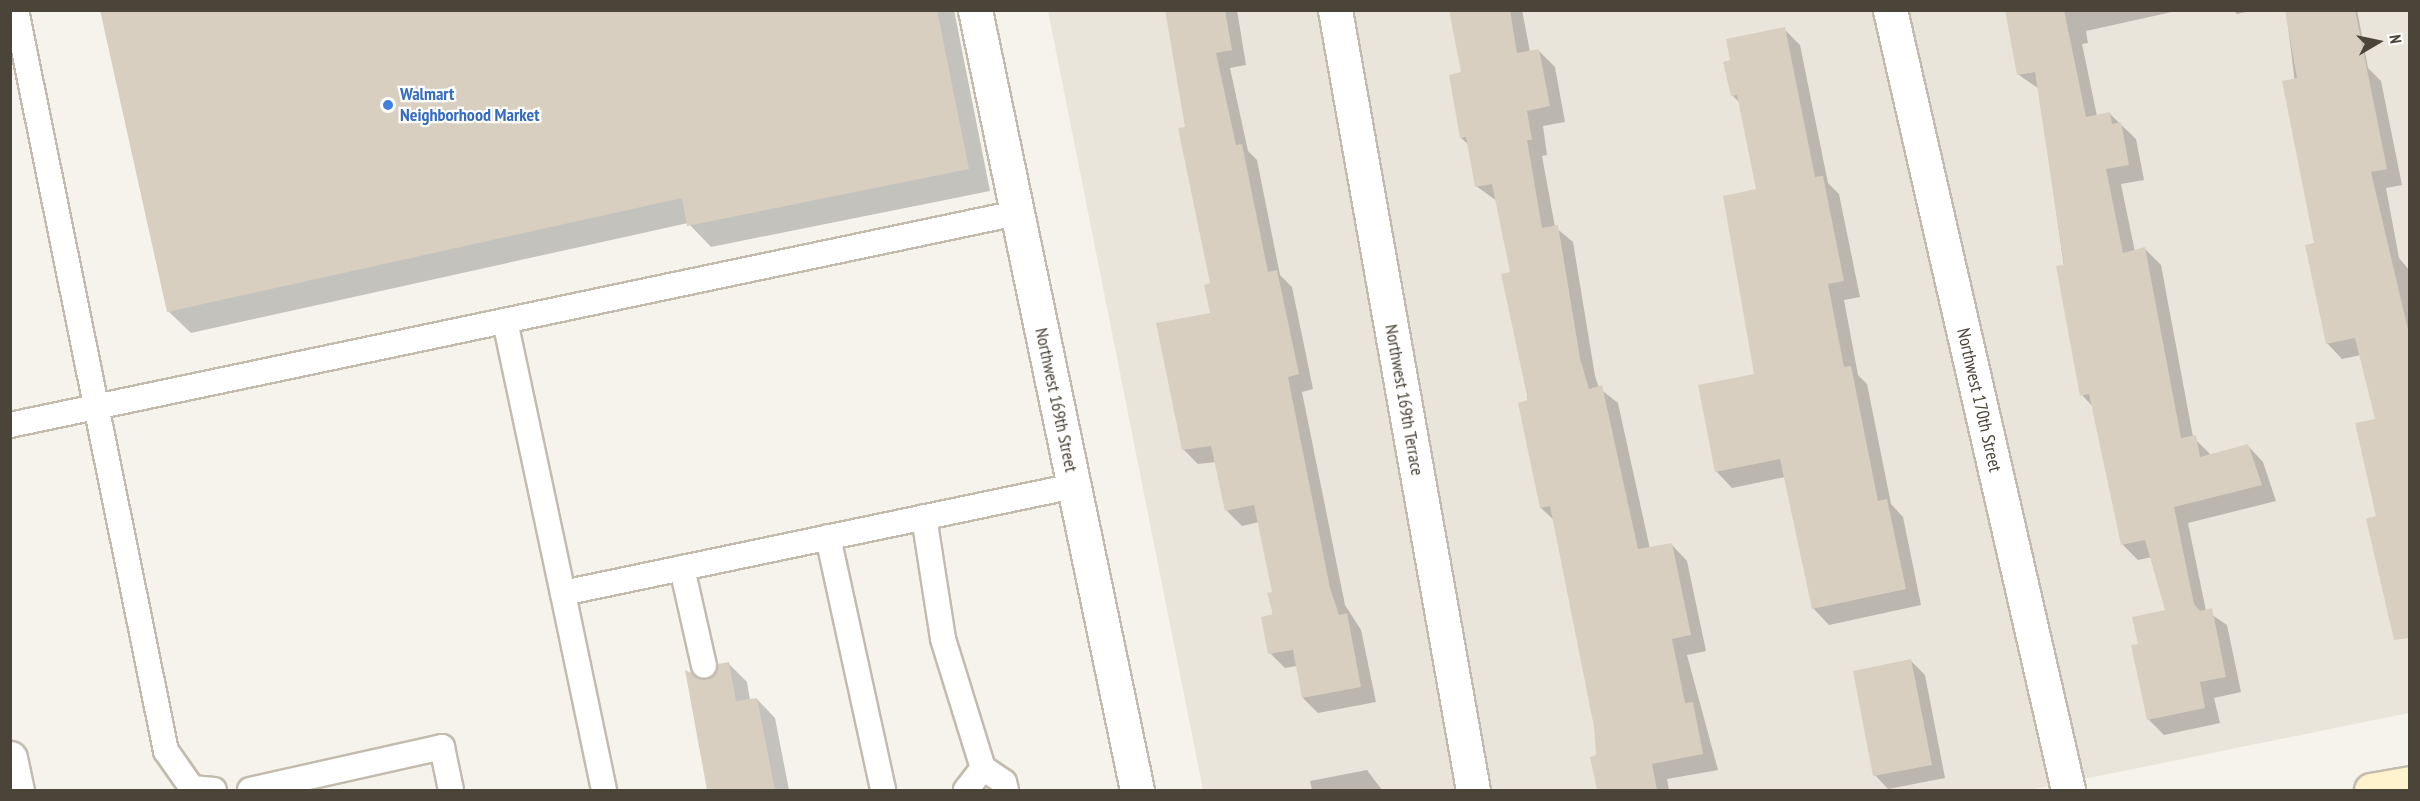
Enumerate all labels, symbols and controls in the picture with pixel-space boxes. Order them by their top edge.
north arrow [2348,12,2408,72]
text: N [2385,33,2406,45]
place label: Walmart Neighborhood Market [400,84,539,127]
marker: Walmart Neighborhood Market [381,98,395,112]
street label: Northwest 169th Terrace [1380,322,1428,478]
street label: Northwest 169th Street [1030,326,1082,474]
street label: Northwest 170th Street [1952,326,2006,474]

